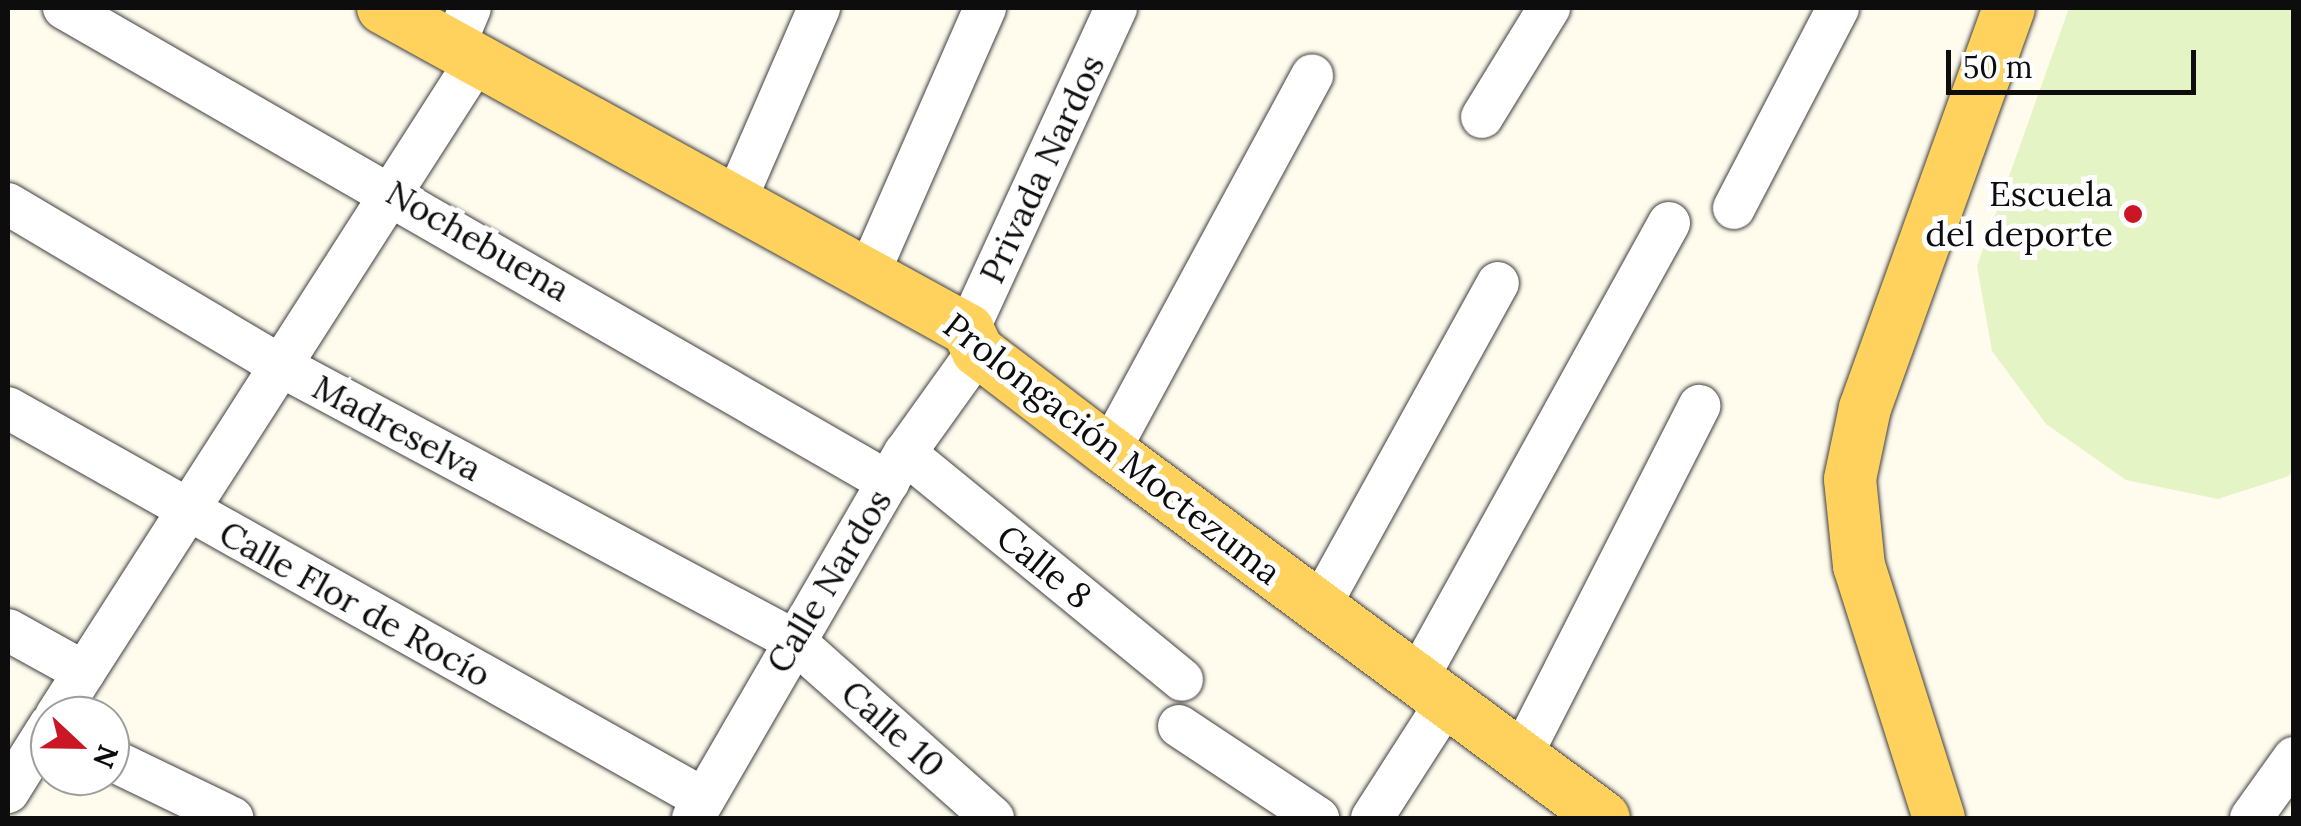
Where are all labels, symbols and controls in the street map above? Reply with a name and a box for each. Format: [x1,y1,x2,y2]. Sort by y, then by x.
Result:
scale bar [1951,30,2201,92]
street label: Privada Nardos [971,48,1113,290]
text: 50 m [1963,48,2033,86]
street label: Nochebuena [379,172,577,310]
place label: Escuela del deporte [1925,173,2113,255]
marker: Escuela del deporte [2122,203,2144,225]
street label: Prolongación Moctezuma [935,304,1289,594]
street label: Madreselva [305,366,489,490]
street label: Calle Nardos [758,482,900,680]
street label: Calle Flor de Rocío [212,512,498,696]
street label: Calle 8 [988,516,1100,618]
street label: Calle 10 [833,672,953,786]
north arrow [30,696,130,796]
text: N [85,740,127,773]

